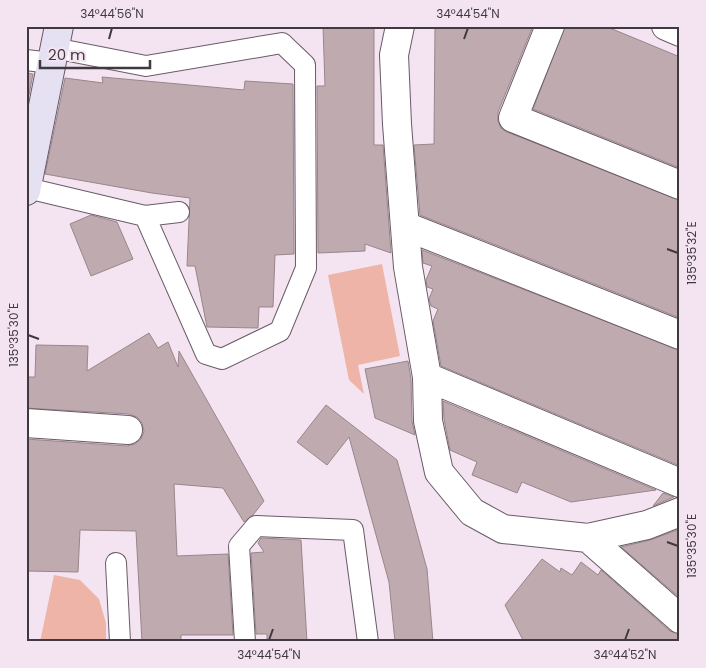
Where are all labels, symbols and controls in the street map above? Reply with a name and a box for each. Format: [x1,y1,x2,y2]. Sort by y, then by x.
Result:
text: 34°44'56"N [80,5,144,22]
text: 34°44'54"N [436,5,500,22]
scale bar [40,38,150,70]
text: 20 m [48,44,86,65]
text: 135°35'32"E [683,221,700,285]
text: 135°35'30"E [5,303,22,367]
text: 135°35'30"E [683,514,700,578]
text: 34°44'54"N [237,646,301,663]
text: 34°44'52"N [594,646,656,663]

